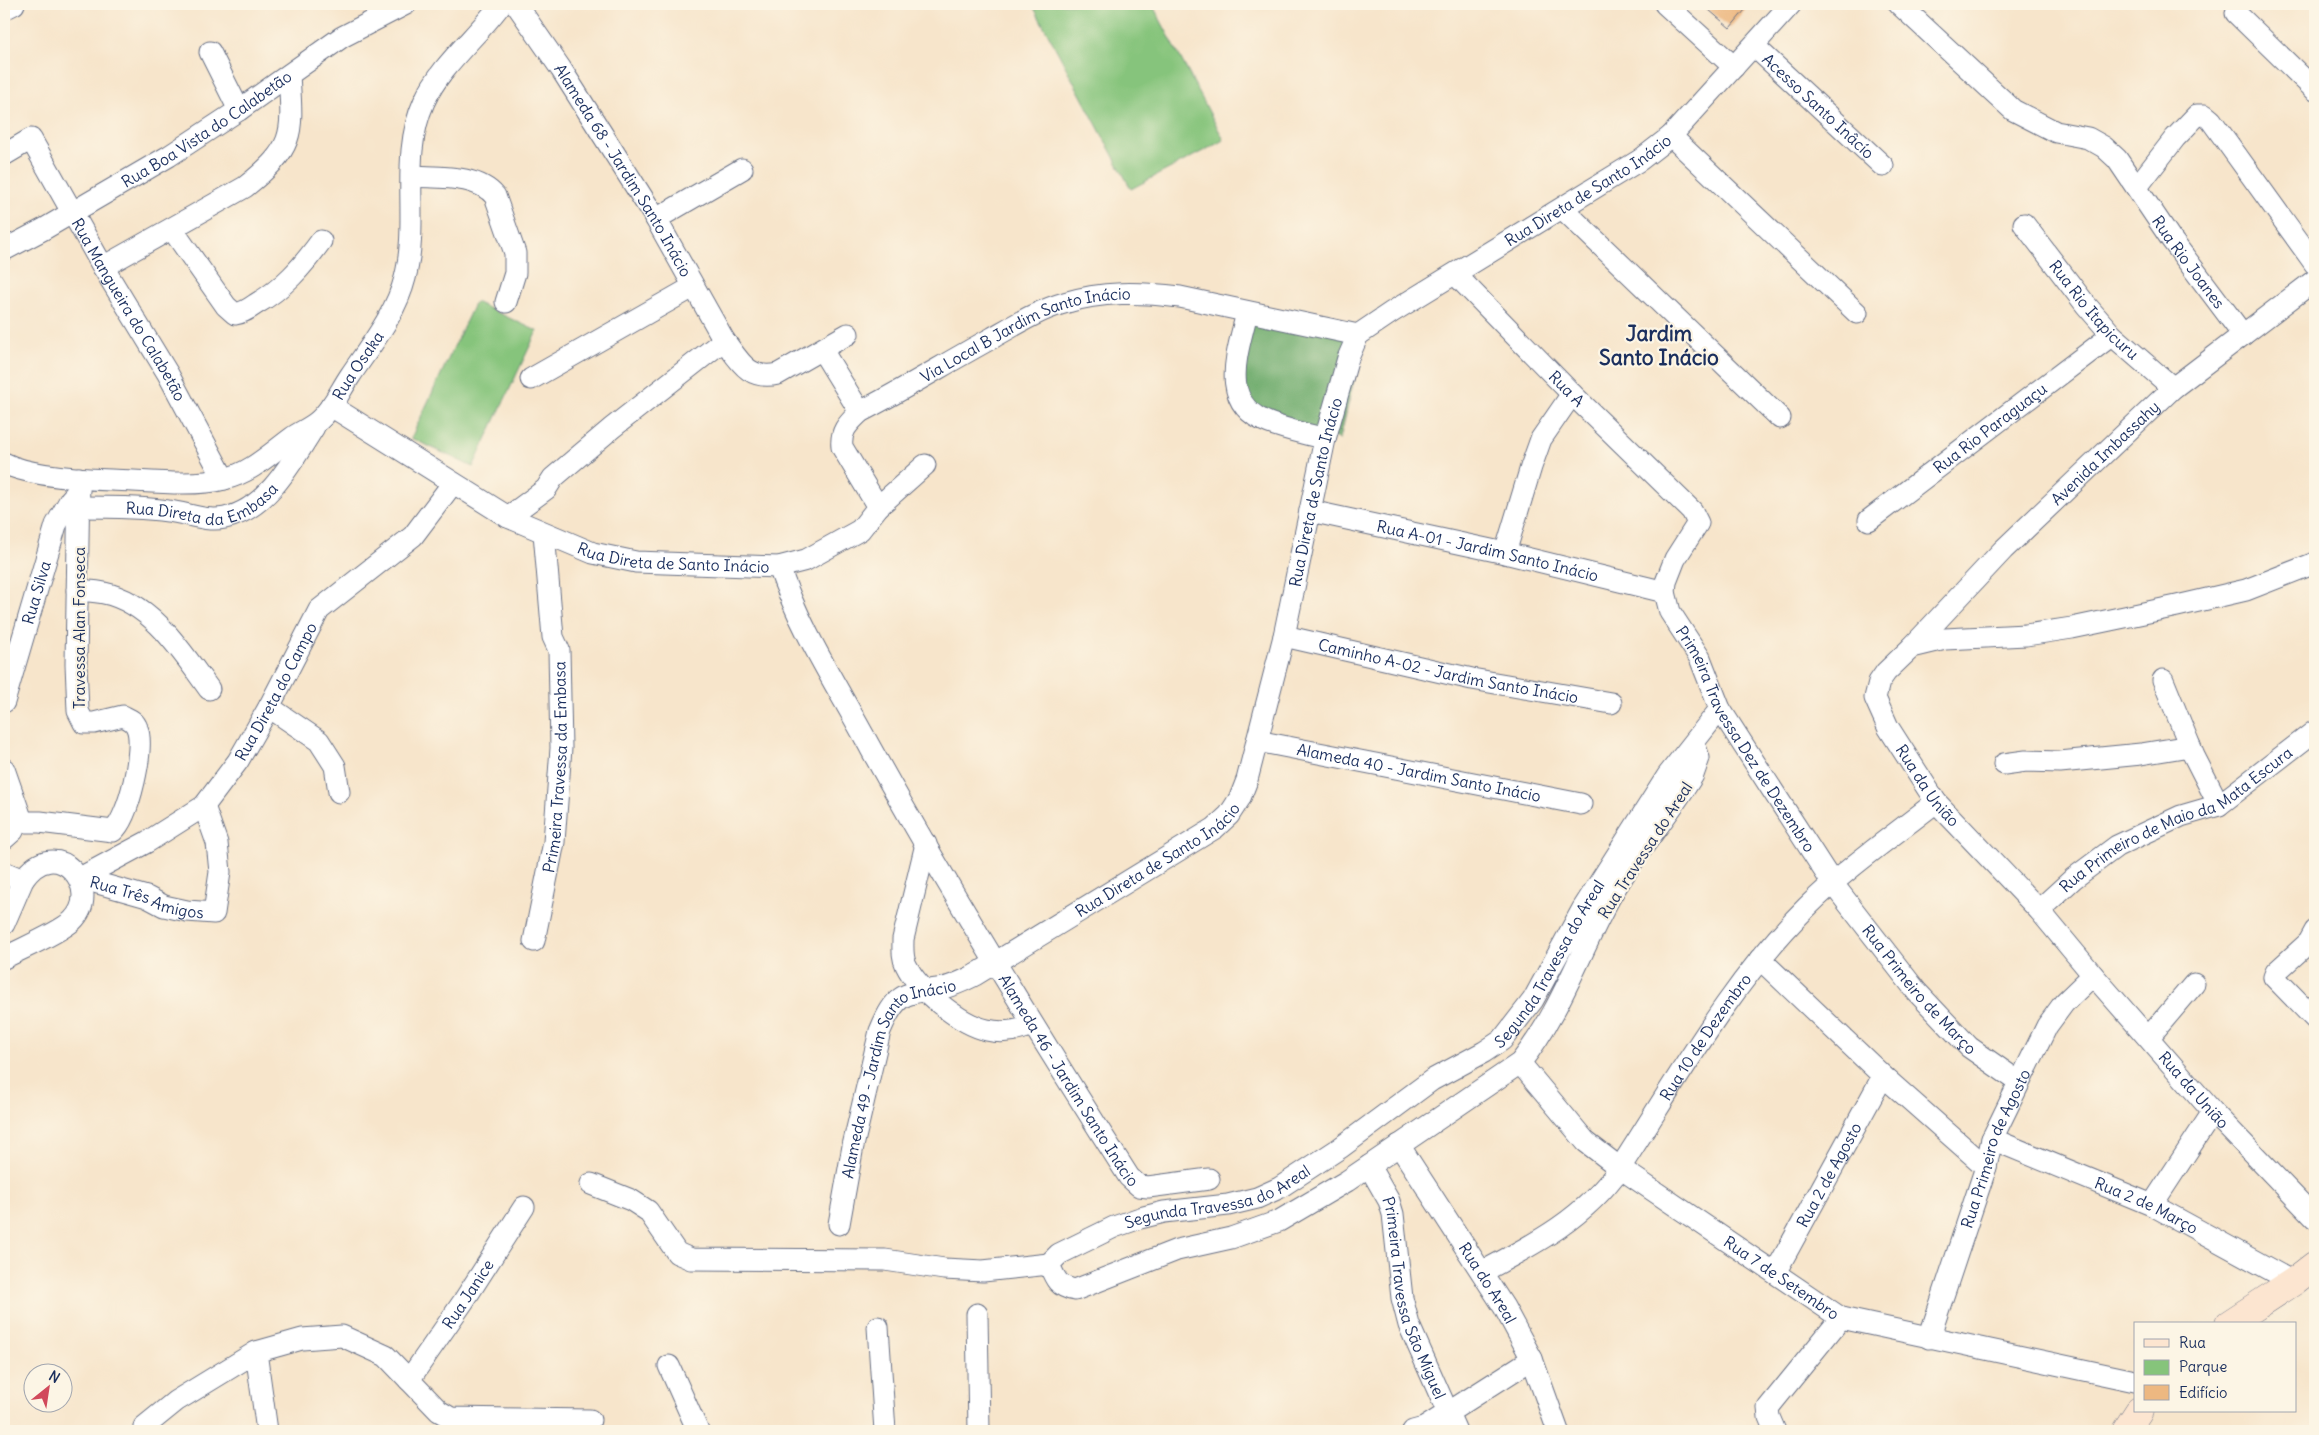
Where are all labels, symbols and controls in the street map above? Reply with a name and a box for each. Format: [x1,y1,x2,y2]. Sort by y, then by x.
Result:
street label: Acesso Santo Inâcío [1758,49,1879,163]
street label: Alameda 68 - Jardim Santo Inácio [550,60,696,280]
street label: Rua Boa Vista do Calabetão [118,66,295,192]
street label: Rua Direta de Santo Inácio [1501,130,1675,251]
street label: Rua Rio Joanes [2148,212,2229,312]
street label: Rua Mangueira do Calabetão [67,214,190,404]
street label: Rua Rio Itapicuru [2045,256,2143,364]
street label: Via Local B Jardim Santo Inácio [917,283,1131,387]
district label: Jardim Santo Inácio [1599,320,1719,371]
street label: Rua Osaka [328,327,388,403]
street label: Rua A [1545,366,1589,411]
street label: Rua Rio Paraguaçu [1929,378,2051,478]
street label: Rua Direta de Santo Inácio [1284,395,1346,589]
street label: Avenida Imbassahy [2047,396,2164,509]
street label: Rua Direta da Embasa [125,479,282,529]
street label: Rua A-01 - Jardim Santo Inácio [1375,516,1601,585]
street label: Rua Direta de Santo Inácio [574,538,770,577]
street label: Travessa Alan Fonseca [69,547,89,709]
street label: Rua Silva [17,559,55,627]
street label: Rua Direta do Campo [230,619,321,764]
street label: Primeira Travessa Dez de Dezembro [1672,622,1820,856]
street label: Caminho A-02 - Jardim Santo Inácio [1316,634,1580,707]
street label: Primeira Travessa da Embasa [538,661,571,874]
street label: Alameda 40 - Jardim Santo Inácio [1295,739,1543,806]
street label: Rua da União [1892,741,1964,830]
street label: Rua Primeiro de Maio da Mata Escura [2055,742,2296,897]
street label: Rua Travessa do Areal [1593,778,1697,922]
street label: Rua Direta de Santo Inácio [1071,799,1244,921]
street label: Rua Três Amigos [88,871,205,922]
street label: Segunda Travessa do Areal [1491,876,1609,1052]
street label: Rua Primeiro de Março [1858,920,1980,1059]
street label: Rua 10 de Dezembro [1655,969,1755,1104]
street label: Alameda 46 - Jardim Santo Inácio [995,970,1143,1191]
street label: Alameda 49 - Jardim Santo Inácio [837,975,959,1180]
street label: Rua da União [2154,1047,2233,1133]
street label: Rua Primeiro de Agosto [1956,1066,2035,1231]
street label: Rua 2 de Agosto [1792,1119,1866,1231]
street label: Segunda Travessa do Areal [1122,1160,1314,1233]
street label: Rua 2 de Março [2092,1172,2202,1238]
street label: Primeira Travessa São Miguel [1378,1194,1450,1402]
street label: Rua 7 de Setembro [1720,1231,1843,1324]
street label: Rua do Areal [1455,1238,1521,1327]
street label: Rua Janice [438,1256,498,1333]
legend [2134,1322,2296,1412]
text: Rua [2179,1333,2206,1352]
text: Parque [2179,1357,2227,1376]
north arrow [22,1362,72,1412]
text: N [46,1367,63,1387]
text: Edifício [2179,1383,2227,1402]

